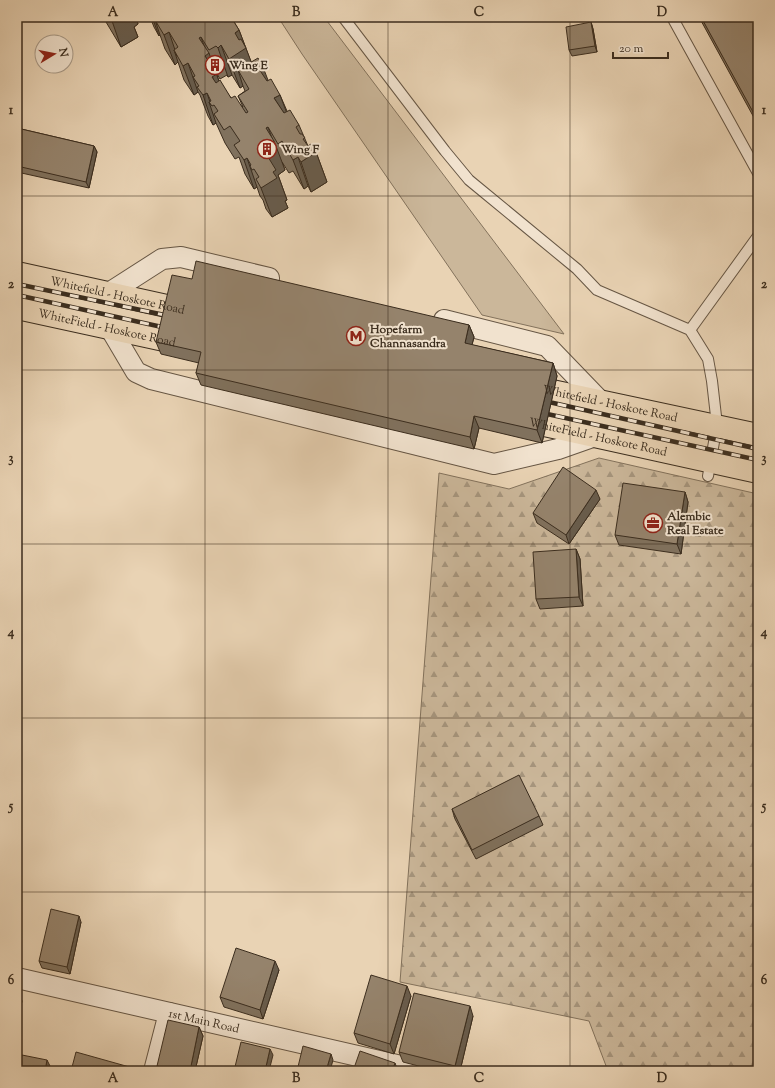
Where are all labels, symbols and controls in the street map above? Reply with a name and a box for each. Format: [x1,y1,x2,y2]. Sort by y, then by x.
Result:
text: A [108,4,119,22]
text: B [292,4,301,22]
text: C [474,4,484,22]
text: D [657,4,667,22]
north arrow [34,34,74,74]
scale bar [613,34,668,60]
text: 20 m [619,40,644,58]
text: N [54,46,72,58]
building icon: Wing E [204,54,226,76]
place label: Wing E [228,57,268,75]
text: 1 [9,102,14,120]
text: 1 [762,102,767,120]
building icon: Wing F [256,138,278,160]
place label: Wing F [280,141,319,159]
street label: Whitefield - Hoskote Road [48,273,187,320]
text: 2 [8,276,15,294]
text: 2 [761,276,768,294]
street label: WhiteField - Hoskote Road [36,305,178,352]
place label: Hopefarm Channasandra [369,321,446,353]
metro station icon: Hopefarm Channasandra [345,325,367,347]
street label: Whitefield - Hoskote Road [541,381,679,428]
street label: WhiteField - Hoskote Road [527,414,669,462]
text: 3 [8,450,14,468]
text: 3 [761,450,767,468]
place label: Alembic Real Estate [666,508,724,540]
office icon: Alembic Real Estate [642,512,664,534]
text: 4 [7,624,15,642]
text: 4 [760,624,768,642]
text: 5 [8,798,14,816]
text: 5 [761,798,767,816]
text: 6 [8,972,15,990]
text: 6 [761,972,768,990]
street label: 1st Main Road [167,1005,241,1039]
text: A [108,1070,119,1088]
text: B [292,1070,301,1088]
text: C [474,1070,484,1088]
text: D [657,1070,667,1088]

